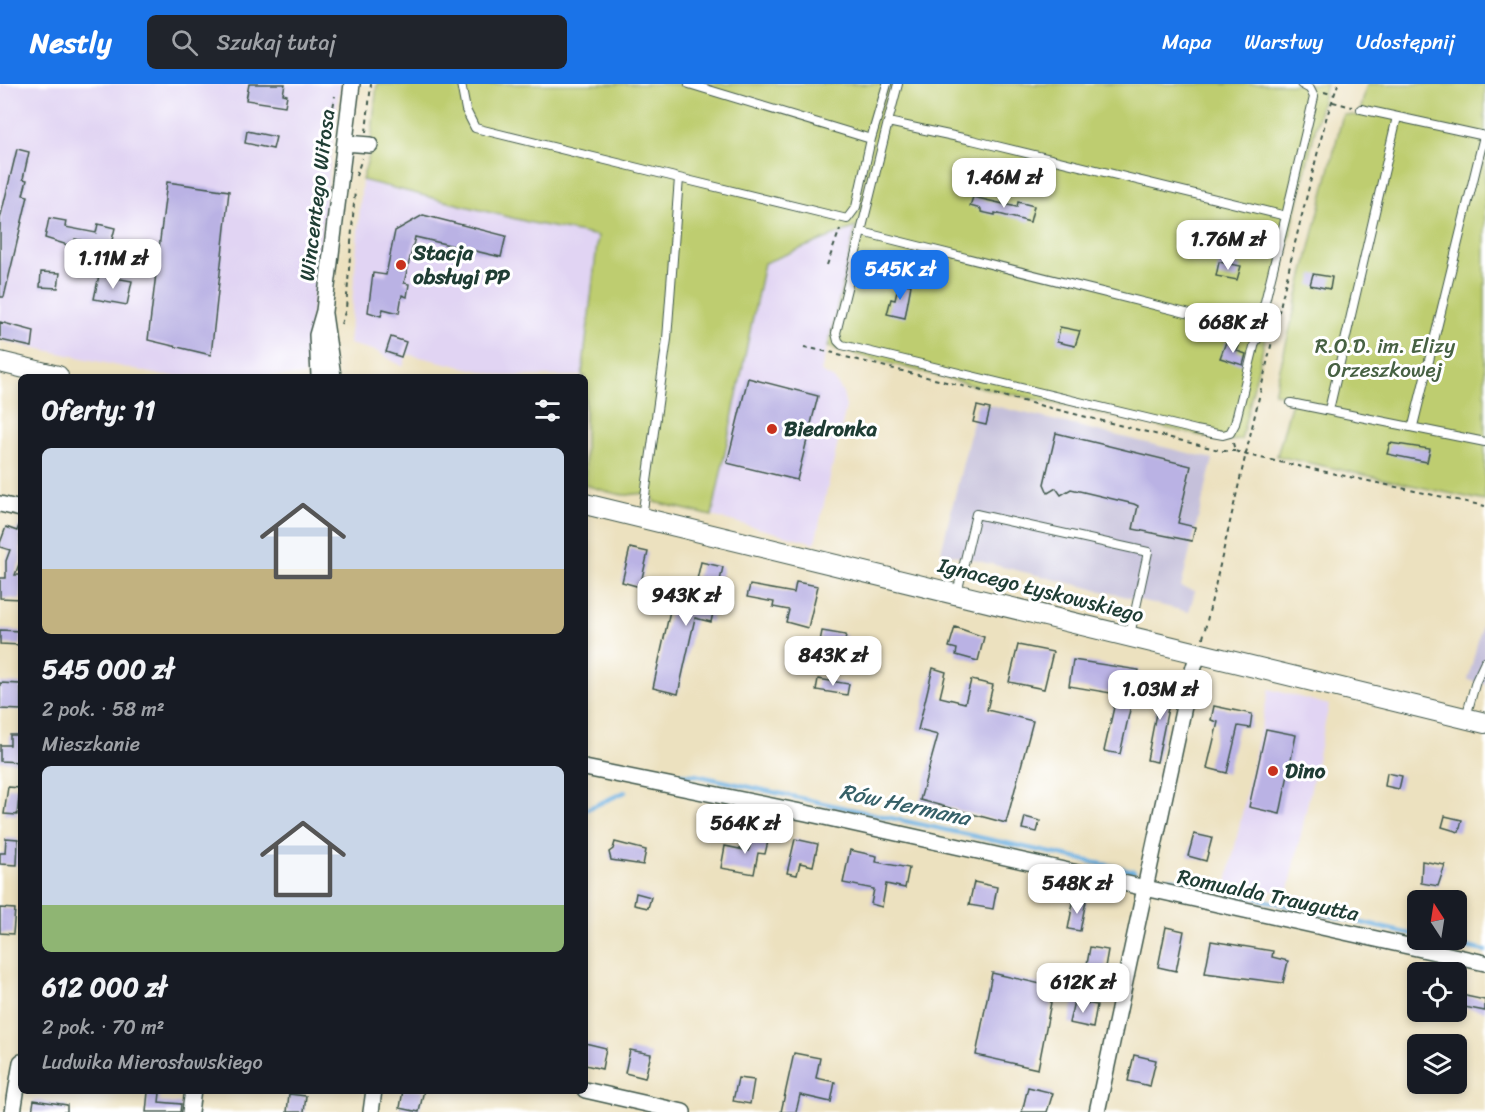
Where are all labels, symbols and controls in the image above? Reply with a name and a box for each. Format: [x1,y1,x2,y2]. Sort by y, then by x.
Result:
search box [147,15,567,69]
text: Nestly [30,18,111,67]
text: Szukaj tutaj [216,23,336,62]
text: Mapa [1162,23,1211,61]
text: Warstwy [1244,23,1323,61]
text: Udostępnij [1356,23,1455,61]
icon: search [168,26,201,59]
street label: Wincentego Witosa [288,106,346,283]
pin: 1.46M zł [942,158,1066,209]
text: 1.46M zł [966,160,1042,195]
pin: 1.76M zł [1166,220,1290,271]
text: 1.76M zł [1191,222,1265,257]
place label: Stacja obsługi PP [412,234,511,296]
pin: 1.11M zł [51,239,175,290]
text: 1.11M zł [78,241,148,276]
pin: 545K zł [845,250,955,301]
text: 545K zł [865,252,935,287]
marker: Stacja obsługi PP [394,258,408,272]
pin: 668K zł [1178,303,1288,354]
text: 668K zł [1199,305,1267,340]
park label: R.O.D. im. Elizy Orzeszkowej [1315,327,1455,389]
text: Oferty: 11 [42,387,155,433]
icon: filters [531,394,564,427]
place label: Biedronka [784,410,877,448]
marker: Biedronka [765,422,779,436]
icon: home [249,487,357,595]
street label: Ignacego Łyskowskiego [933,546,1148,634]
pin: 943K zł [631,576,741,627]
text: 943K zł [651,578,721,613]
pin: 843K zł [778,636,888,687]
text: 843K zł [799,638,867,673]
text: 545 000 zł [42,646,174,692]
pin: 1.03M zł [1098,670,1222,721]
text: 1.03M zł [1122,672,1198,707]
text: 2 pok. · 58 m² [42,692,165,727]
text: Mieszkanie [42,727,140,762]
place label: Dino [1285,752,1326,790]
marker: Dino [1266,764,1280,778]
water label: Rów Hermana [836,772,976,838]
pin: 564K zł [690,804,800,855]
icon: home [249,805,357,913]
text: 564K zł [710,806,780,841]
street label: Romualda Traugutta [1174,857,1363,933]
pin: 548K zł [1022,864,1132,915]
text: 548K zł [1042,866,1112,901]
north arrow [1407,890,1467,950]
map controls [1407,890,1467,1094]
button: locate [1407,962,1467,1022]
pin: 612K zł [1028,963,1138,1014]
text: 612 000 zł [42,964,167,1010]
text: 612K zł [1051,965,1115,1000]
text: 2 pok. · 70 m² [42,1010,164,1045]
button: layers [1407,1034,1467,1094]
text: Ludwika Mierosławskiego [42,1045,263,1080]

